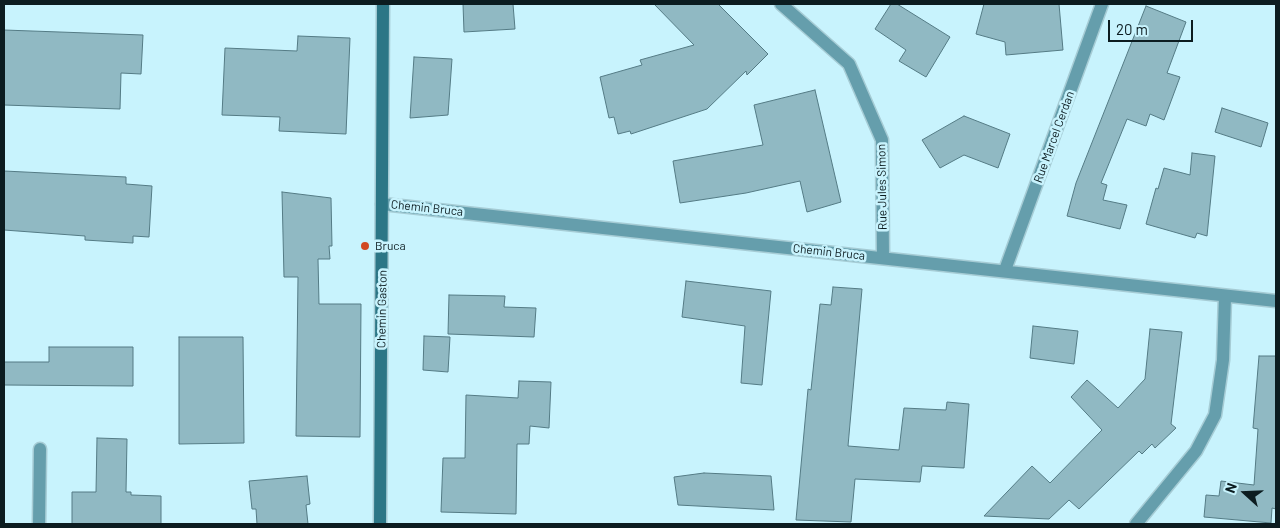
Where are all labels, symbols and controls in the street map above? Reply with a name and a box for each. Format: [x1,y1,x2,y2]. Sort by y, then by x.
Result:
scale bar [1110,10,1195,42]
text: 20 m [1116,20,1148,38]
street label: Rue Marcel Cerdan [1031,89,1077,185]
street label: Rue Jules Simon [874,144,890,230]
street label: Chemin Bruca [390,197,464,219]
place label: Bruca [375,239,406,253]
marker: Bruca [359,240,371,252]
street label: Chemin Bruca [792,241,866,263]
street label: Chemin Gaston [374,270,390,348]
north arrow [1220,468,1270,518]
text: N [1221,480,1240,495]

